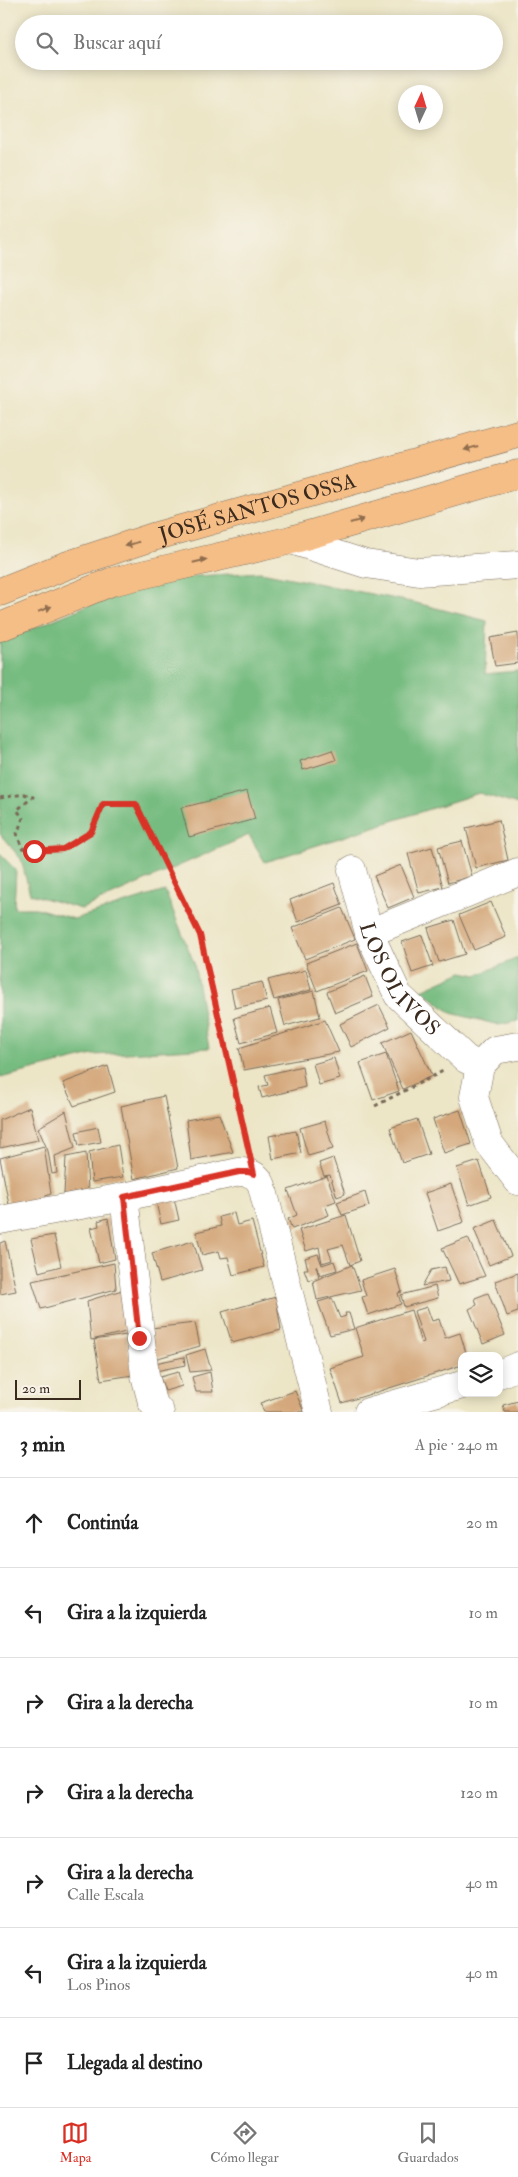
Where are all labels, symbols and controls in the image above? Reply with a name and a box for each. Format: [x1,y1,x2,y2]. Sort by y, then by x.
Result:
search box [15,15,503,70]
icon: search [33,29,61,57]
text: Buscar aquí [73,31,161,55]
north arrow [398,85,443,130]
one-way arrow [464,444,479,452]
street label: JOSÉ SANTOS OSSA [155,467,359,549]
one-way arrow [350,516,365,524]
one-way arrow [124,541,139,549]
one-way arrow [192,557,207,565]
one-way arrow [38,604,52,612]
route start [23,840,46,863]
street label: LOS OLIVOS [353,920,446,1042]
route end [128,1327,151,1350]
map controls [458,1352,503,1397]
button: layers [458,1352,503,1397]
scale bar [15,1377,81,1400]
text: 20 m [22,1380,50,1397]
text: 3 min [20,1431,65,1458]
text: A pie · 240 m [415,1435,498,1455]
icon: ahead [20,1509,48,1537]
text: Continúa [67,1511,138,1535]
text: 20 m [466,1513,498,1533]
icon: left [20,1599,48,1627]
text: Gira a la izquierda [67,1601,206,1625]
text: 10 m [468,1603,498,1623]
icon: right [20,1689,48,1717]
text: Gira a la derecha [67,1691,193,1715]
text: 10 m [468,1693,498,1713]
icon: right [20,1779,48,1807]
text: Gira a la derecha [67,1781,193,1805]
text: 120 m [460,1783,498,1803]
text: Gira a la derecha [67,1861,193,1885]
icon: right [20,1869,48,1897]
text: 40 m [465,1873,498,1893]
text: Calle Escala [67,1885,144,1905]
text: Gira a la izquierda [67,1951,206,1975]
icon: left [20,1959,48,1987]
text: 40 m [465,1963,498,1983]
text: Los Pinos [67,1975,130,1995]
icon: arrive [20,2049,48,2077]
text: Llegada al destino [67,2051,202,2075]
tab: Mapa [59,2119,91,2166]
tab: Cómo llegar [210,2119,279,2166]
tab: Guardados [398,2119,459,2166]

